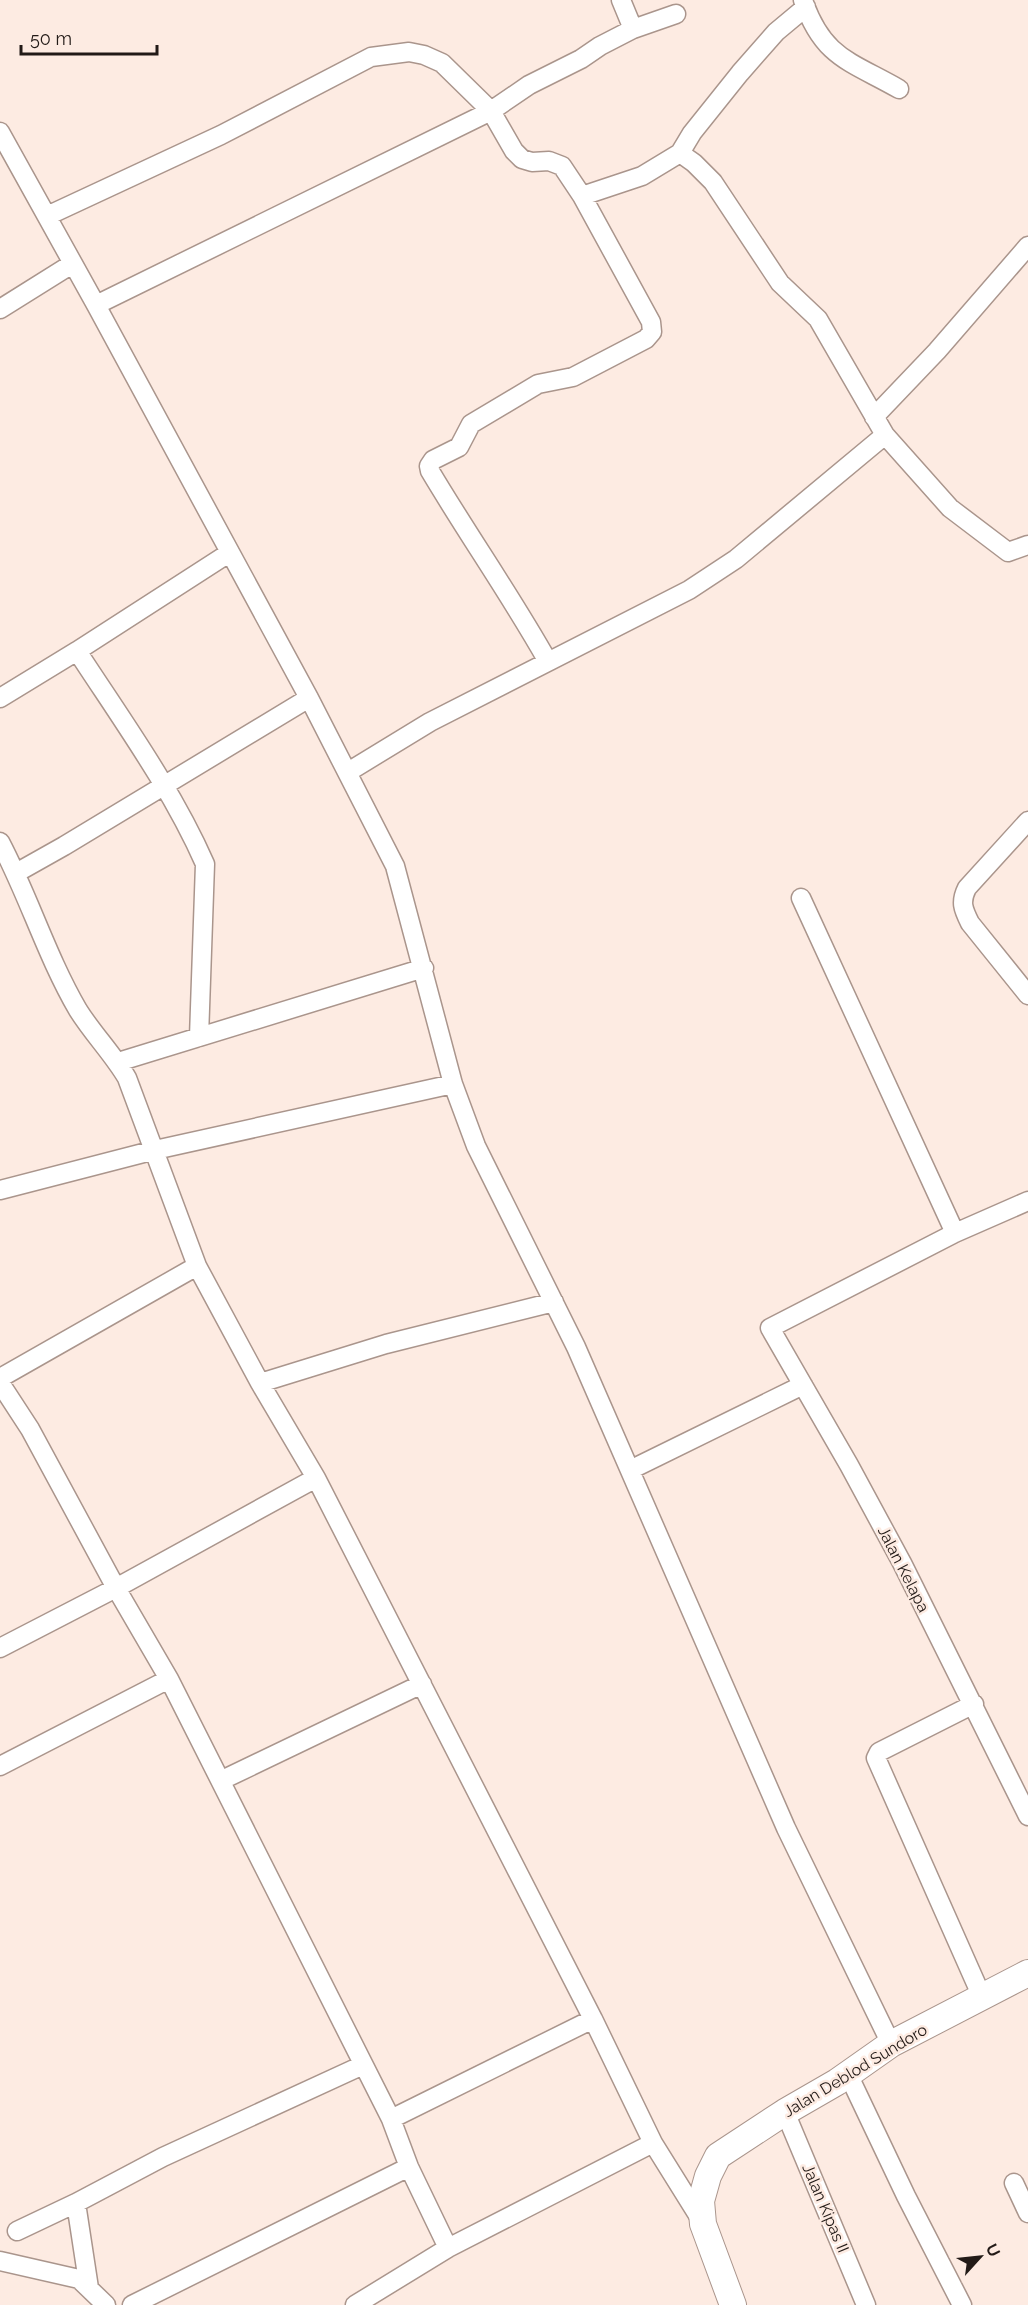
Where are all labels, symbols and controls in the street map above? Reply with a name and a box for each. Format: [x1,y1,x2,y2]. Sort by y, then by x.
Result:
scale bar [21,18,158,56]
text: 50 m [30,28,72,49]
street label: Jalan Kelapa [874,1523,933,1615]
street label: Jalan Deblod Sundoro [780,2020,931,2121]
street label: Jalan Kipas II [798,2161,853,2256]
north arrow [950,2227,1010,2287]
text: U [982,2241,1004,2260]

